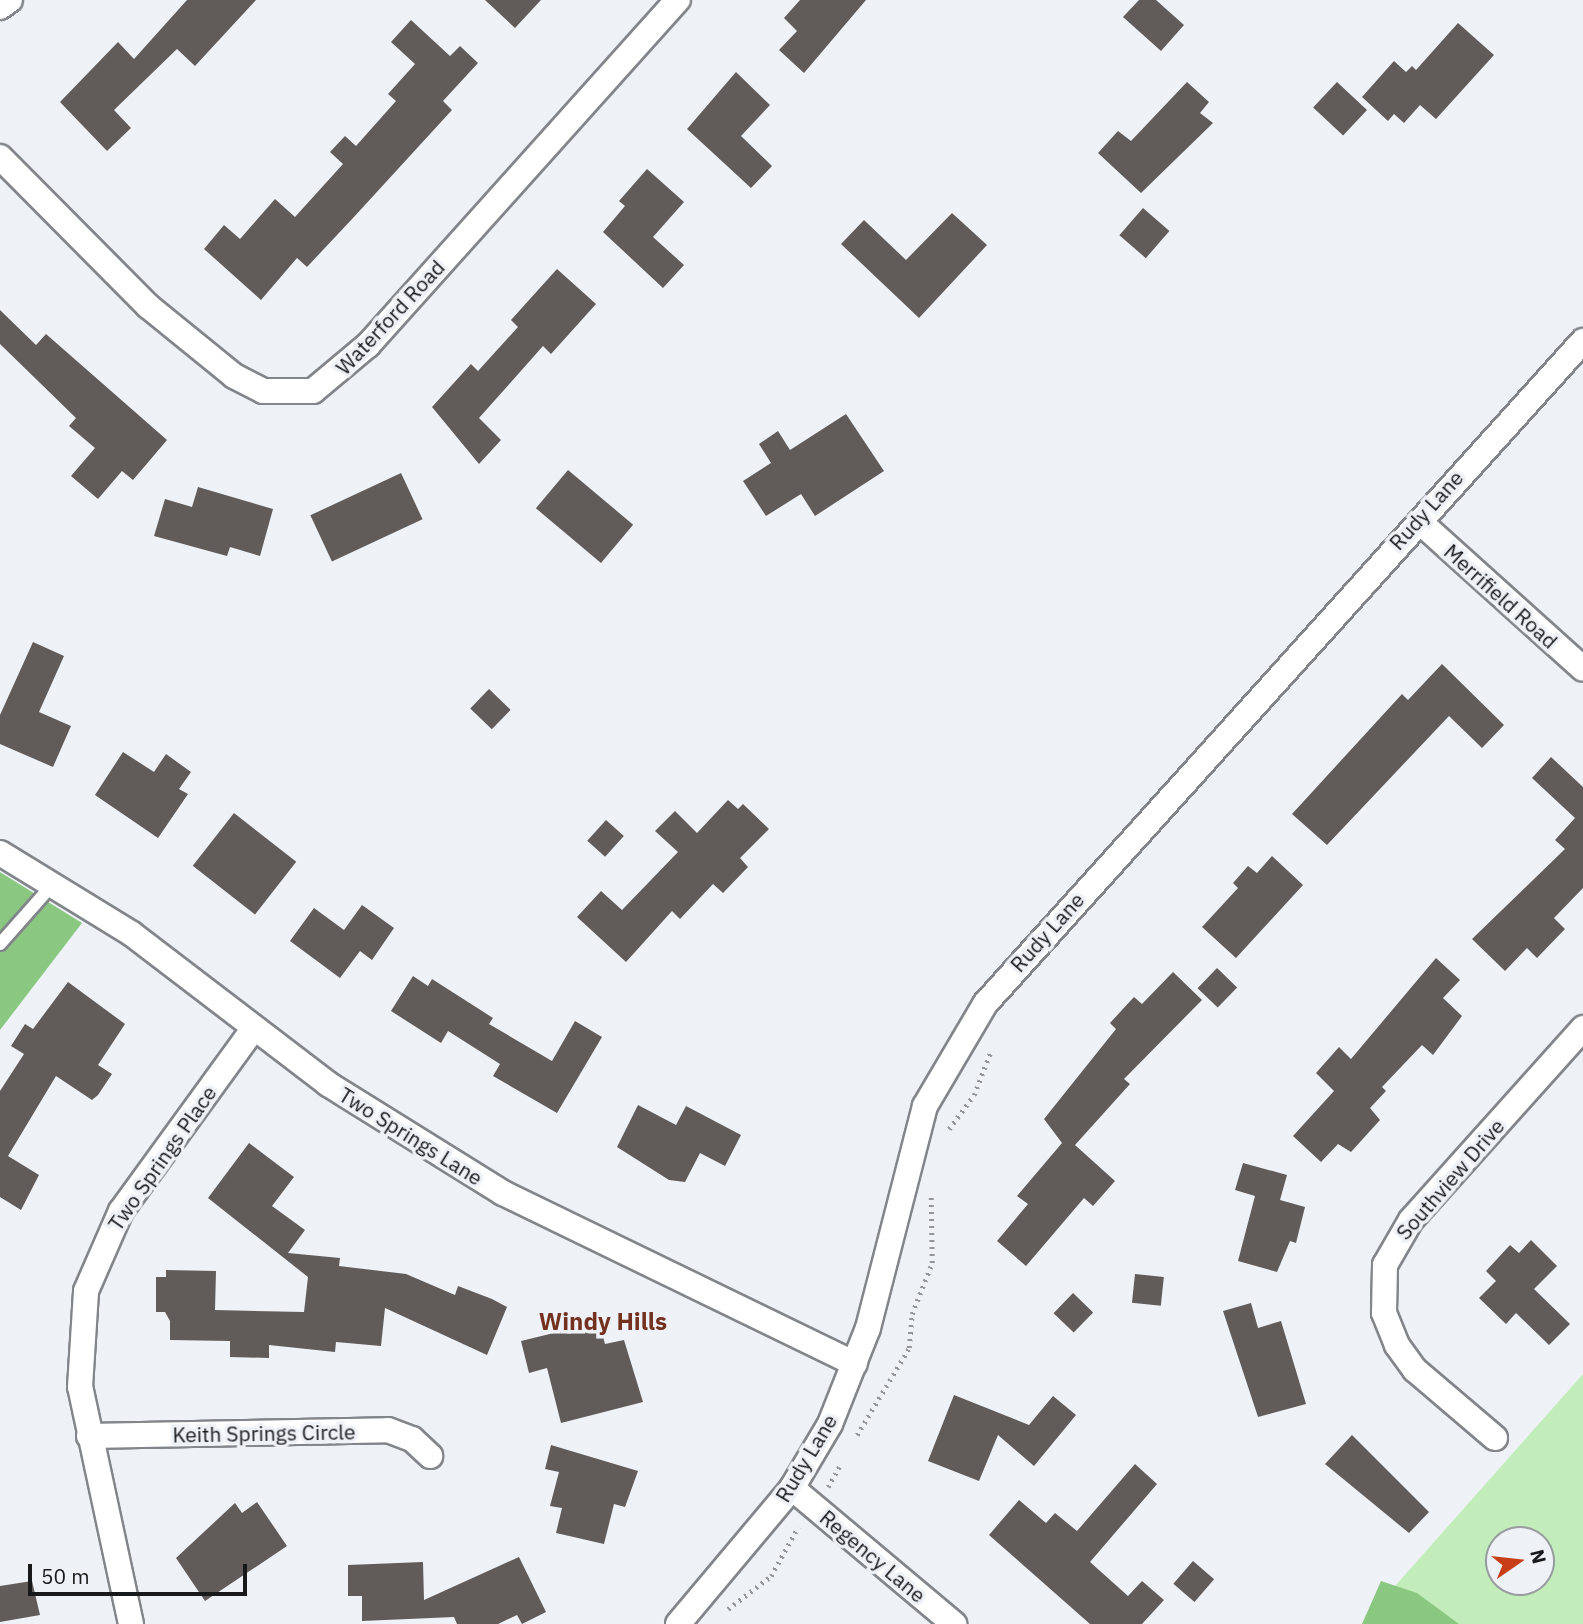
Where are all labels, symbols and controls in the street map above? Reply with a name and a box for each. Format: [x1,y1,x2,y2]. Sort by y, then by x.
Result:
street label: Waterford Road [330,254,450,380]
street label: Rudy Lane [1384,465,1468,555]
street label: Merrifield Road [1439,539,1563,653]
street label: Rudy Lane [1005,887,1089,977]
street label: Two Springs Place [103,1081,221,1235]
street label: Two Springs Lane [335,1082,487,1190]
street label: Southview Drive [1391,1113,1509,1245]
district label: Windy Hills [539,1308,667,1336]
street label: Rudy Lane [770,1409,842,1507]
street label: Keith Springs Circle [172,1419,356,1447]
street label: Regency Lane [815,1504,931,1608]
north arrow [1485,1526,1555,1596]
text: N [1525,1547,1552,1566]
scale bar [32,1550,250,1594]
text: 50 m [41,1562,90,1590]

